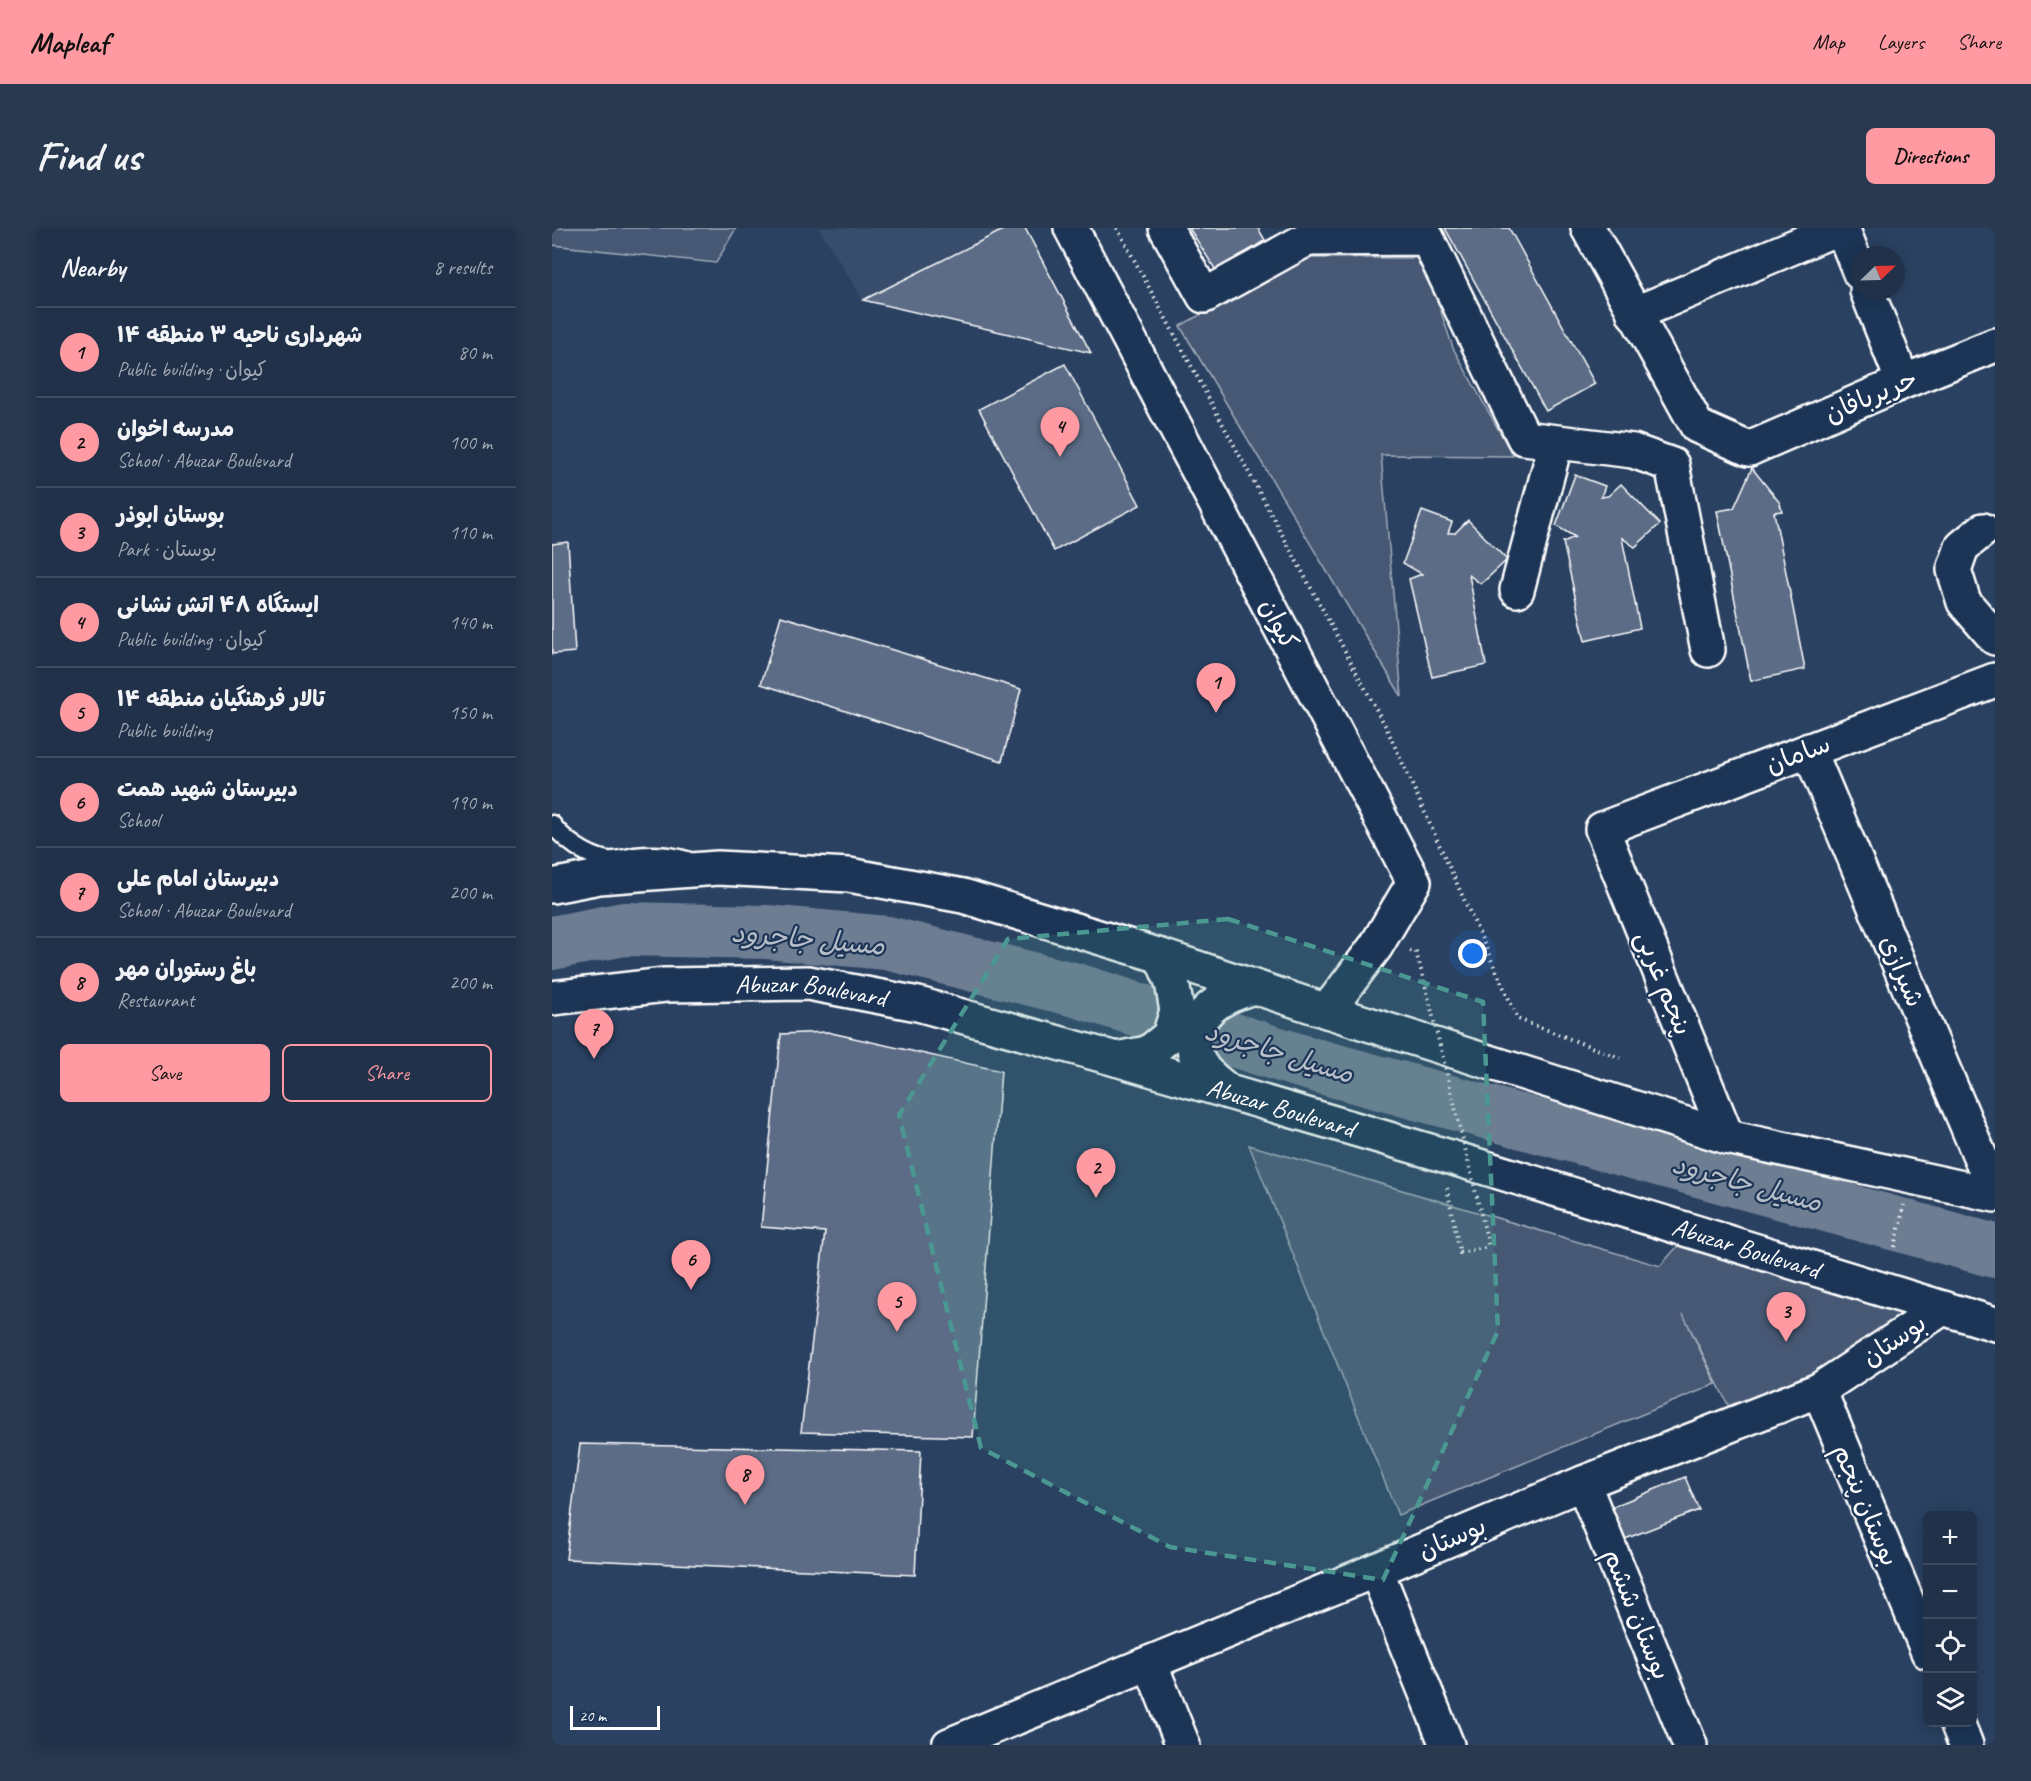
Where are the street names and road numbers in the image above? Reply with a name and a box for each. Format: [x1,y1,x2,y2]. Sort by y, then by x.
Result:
street label: حریربافان [1820,362,1922,430]
street label: کیوان [1252,593,1306,655]
street label: سامان [1761,727,1835,781]
street label: پنجم غربی [1625,926,1700,1041]
street label: شیرازی [1872,930,1932,1012]
street label: Abuzar Boulevard [735,966,893,1015]
street label: Abuzar Boulevard [1203,1070,1362,1146]
street label: Abuzar Boulevard [1668,1210,1827,1287]
street label: بوستان [1855,1306,1933,1374]
street label: بوستان پنجم [1823,1439,1907,1572]
street label: بوستان [1413,1509,1491,1567]
street label: بوستان ششم [1593,1544,1678,1686]

